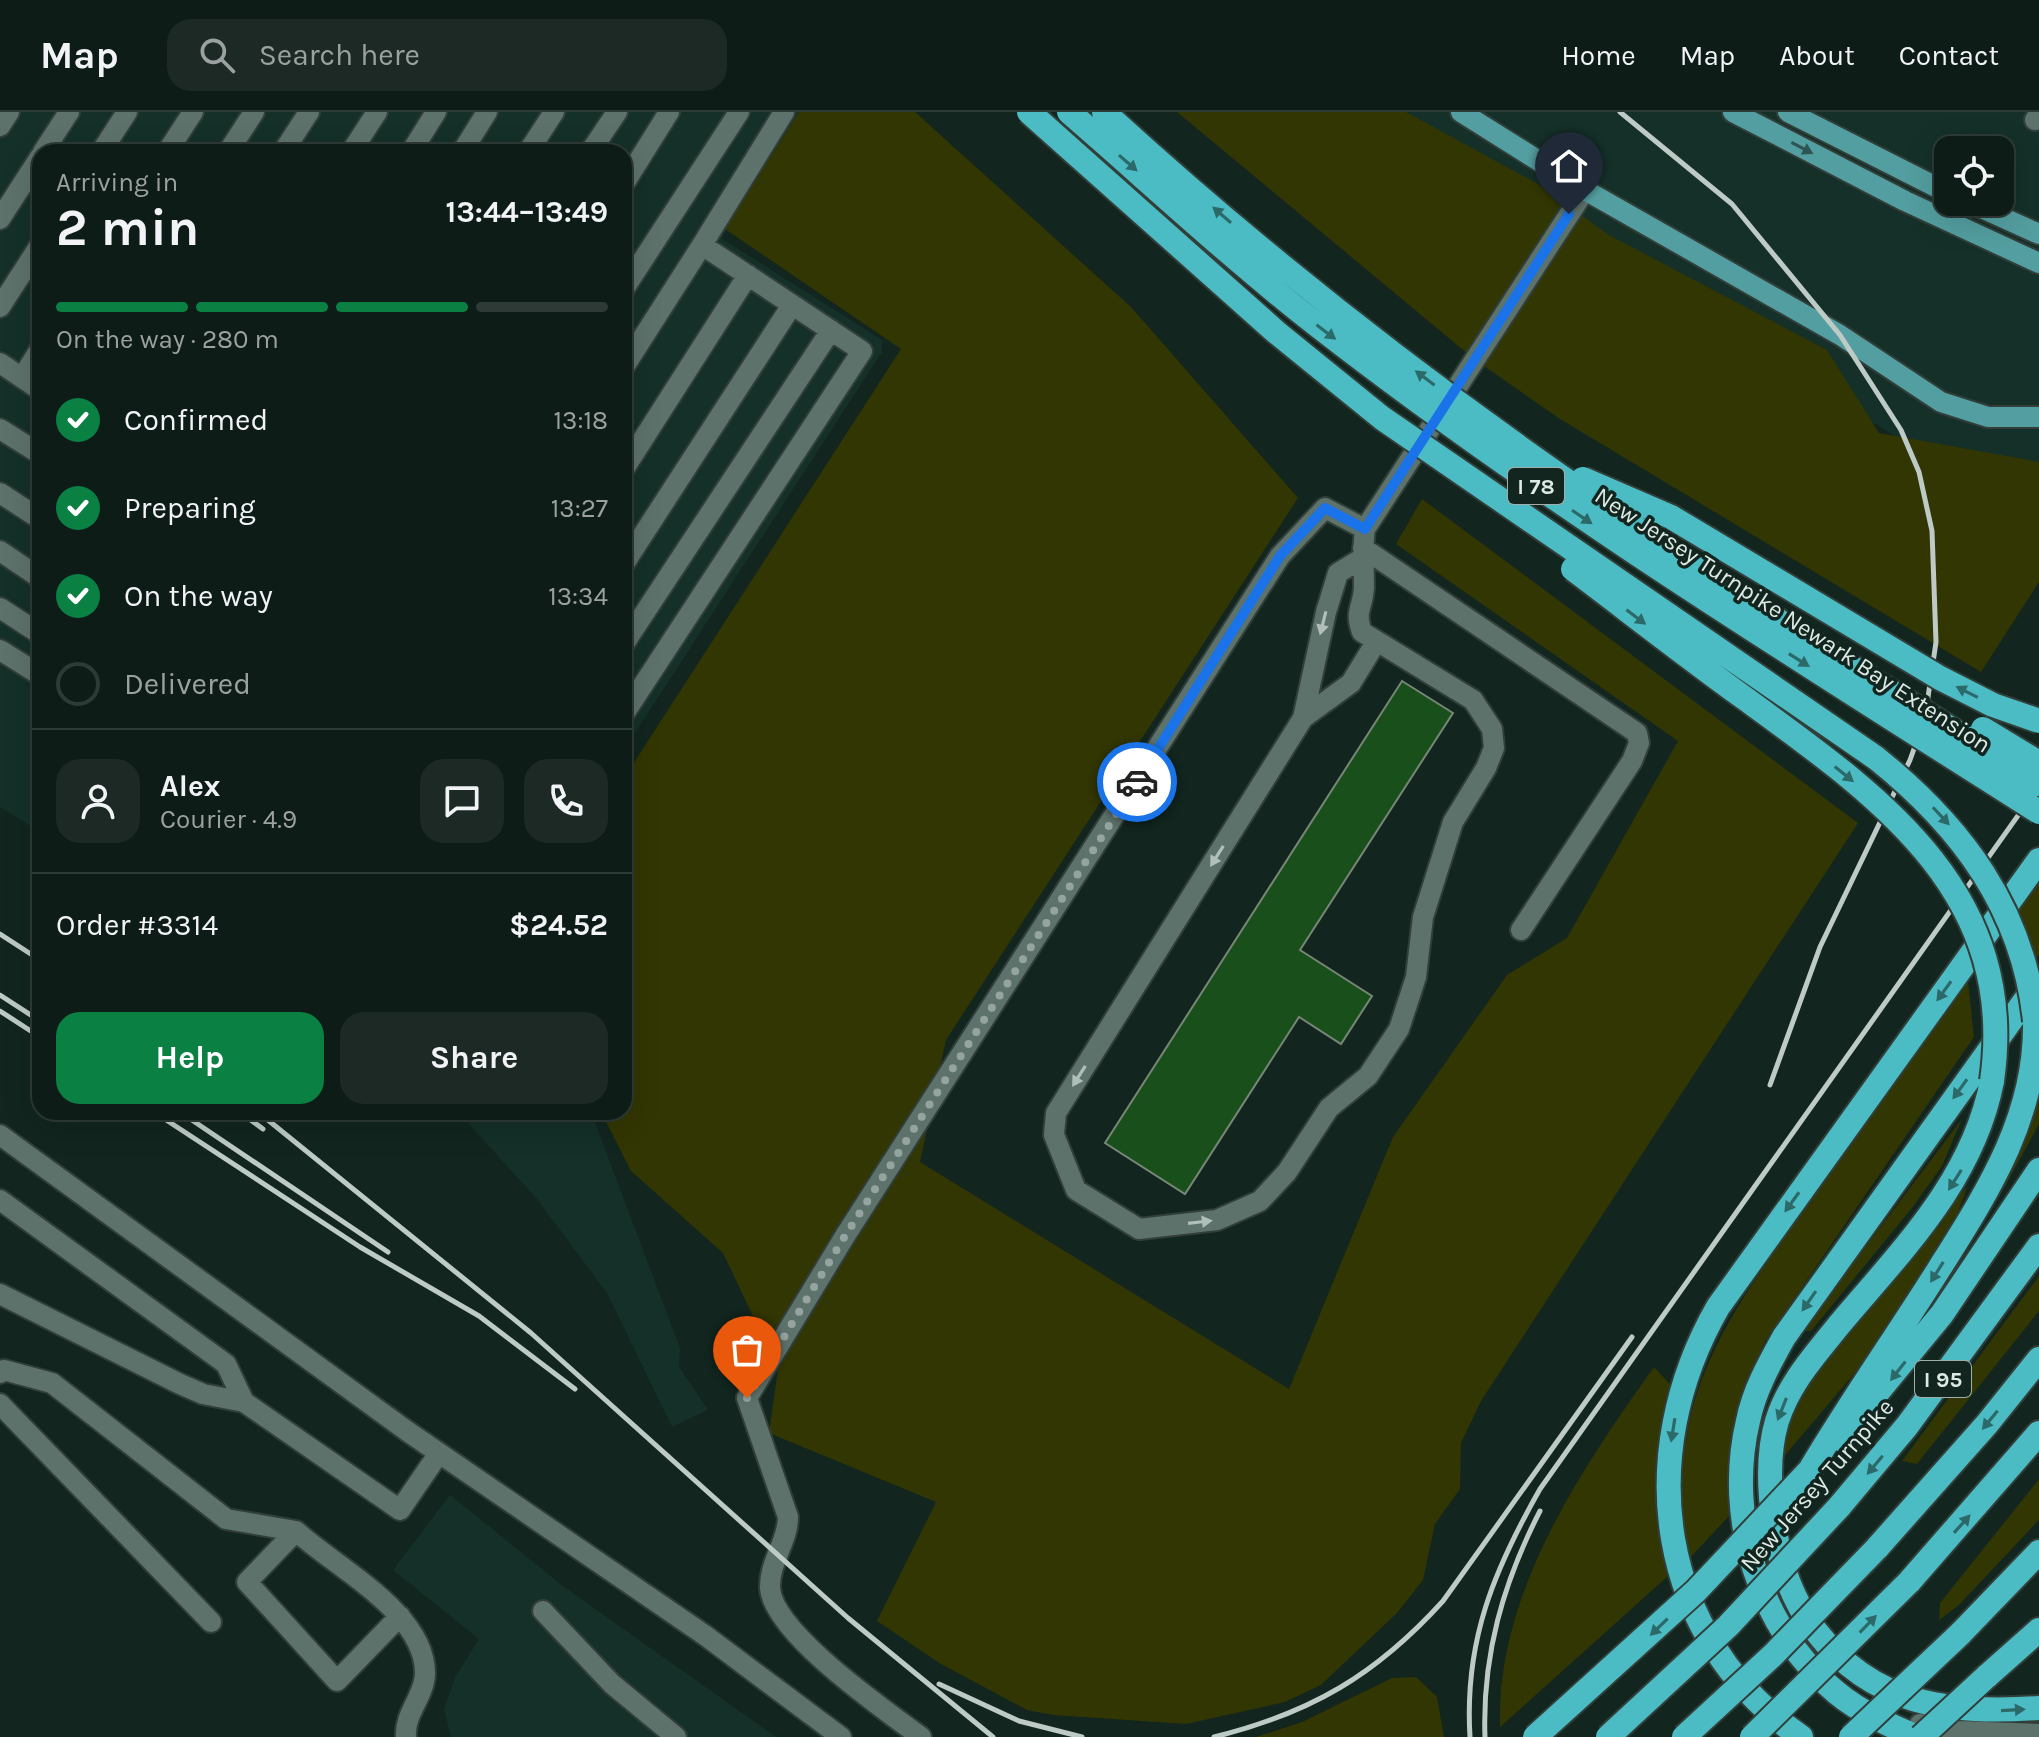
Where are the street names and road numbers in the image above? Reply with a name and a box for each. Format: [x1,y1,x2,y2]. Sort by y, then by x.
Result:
road number: I 78 [1508,468,1564,504]
street label: New Jersey Turnpike Newark Bay Extension [1590,481,1996,759]
road number: I 95 [1915,1361,1971,1397]
street label: New Jersey Turnpike [1734,1393,1900,1577]

